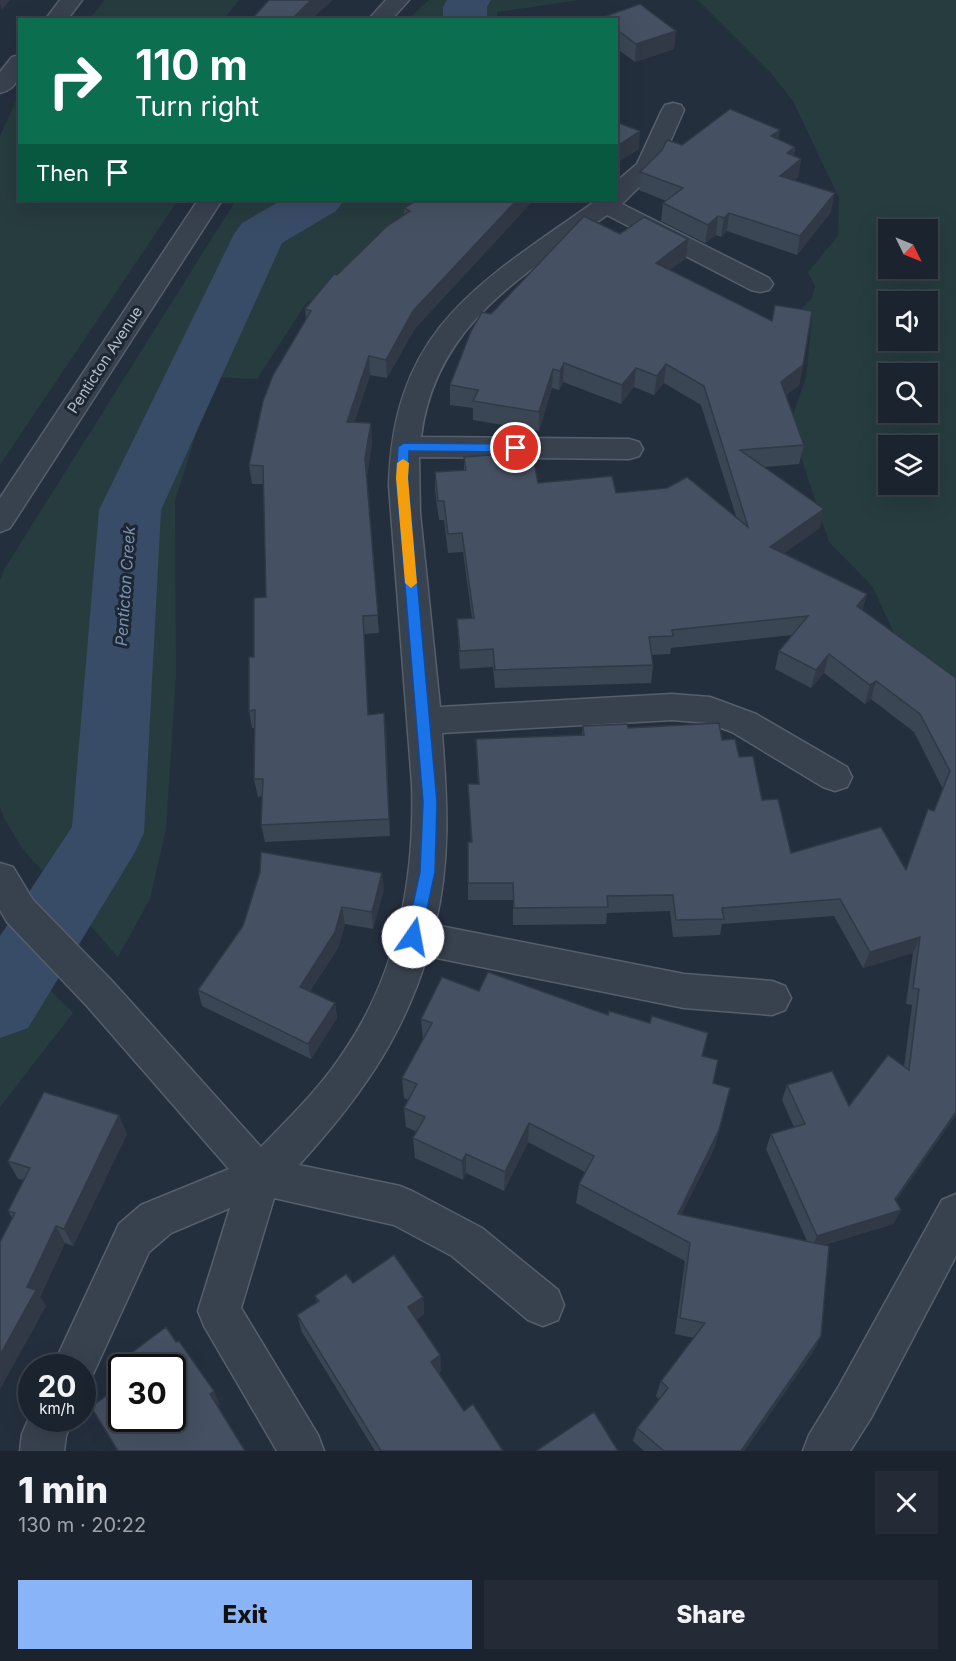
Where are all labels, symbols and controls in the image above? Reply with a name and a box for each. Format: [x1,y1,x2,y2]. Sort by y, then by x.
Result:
text: 110 m [135,39,248,90]
icon: right [36,42,114,120]
text: Turn right [135,90,259,123]
icon: arrive [101,156,134,189]
text: Then [36,160,89,186]
north arrow [878,219,938,279]
map controls [878,219,938,495]
button: sound [878,291,938,351]
street label: Penticton Avenue [63,303,146,417]
button: search [878,363,938,423]
pin [490,422,541,473]
icon: arrive [499,431,532,464]
button: layers [878,435,938,495]
water label: Penticton Creek [111,525,139,647]
position arrow [381,905,445,969]
speed limit sign: 30 [108,1354,186,1432]
text: 20 [37,1368,77,1404]
text: km/h [39,1399,75,1418]
text: 1 min [18,1468,108,1512]
button: close [875,1471,938,1534]
text: 130 m · 20:22 [18,1513,146,1537]
button: Exit [18,1580,472,1649]
button: Share [484,1580,938,1649]

